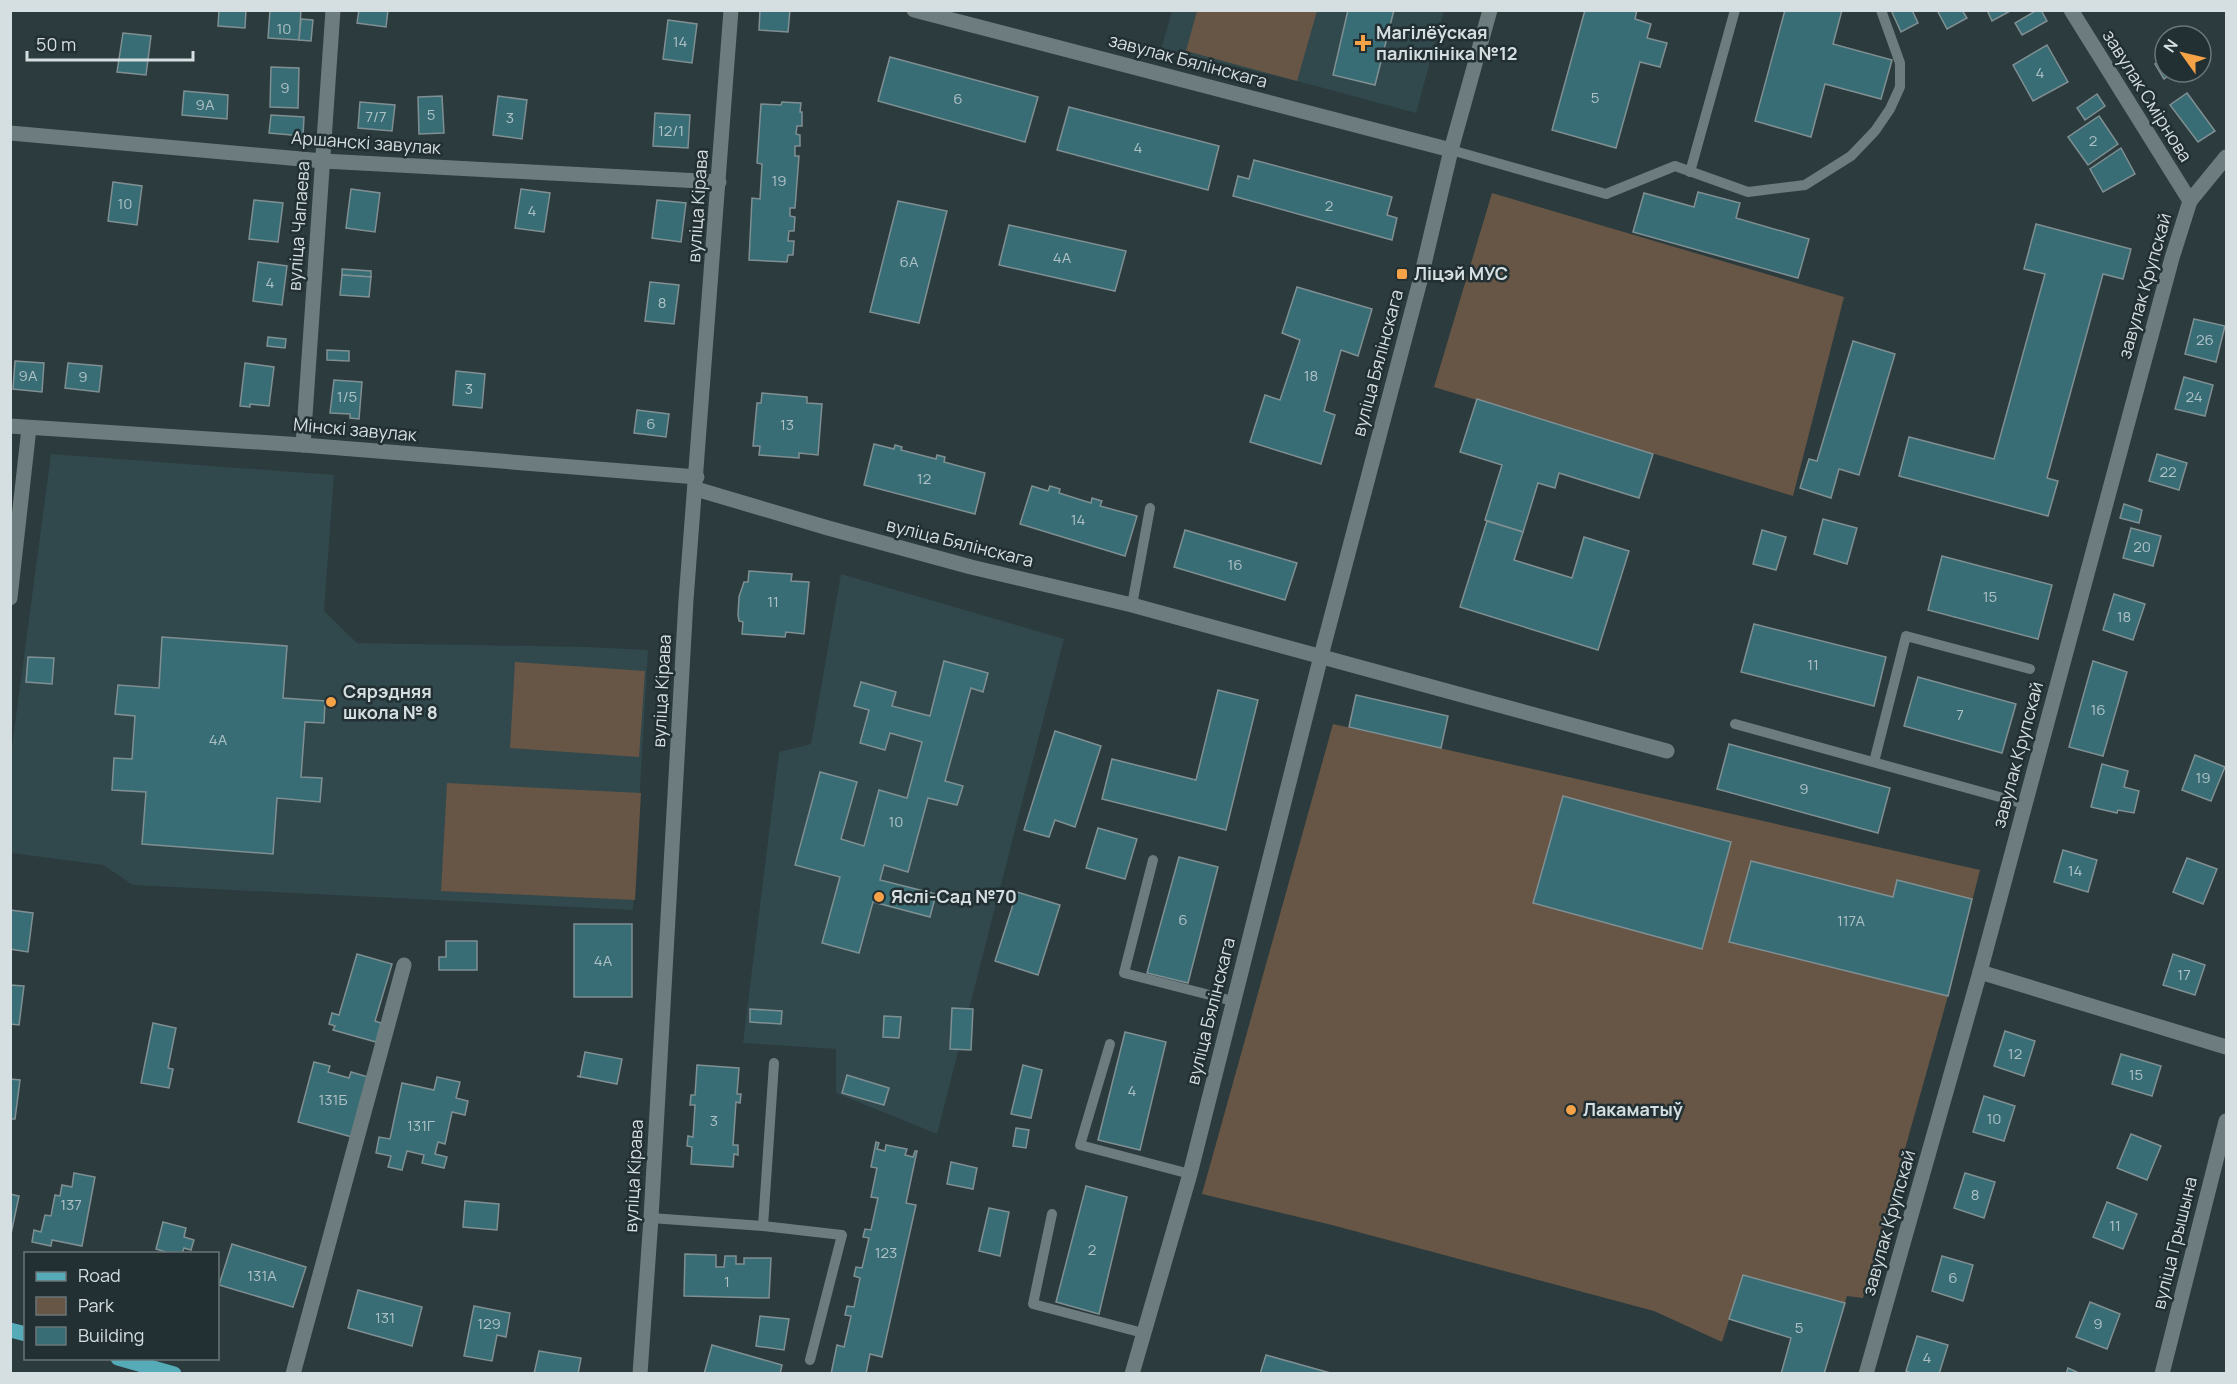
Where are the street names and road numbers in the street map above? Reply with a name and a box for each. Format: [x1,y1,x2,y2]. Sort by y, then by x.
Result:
street label: завулак Смірнова [2097,25,2198,166]
street label: завулак Бялінскага [1106,27,1270,93]
street label: Аршанскі завулак [290,125,443,159]
street label: вуліца Кірава [681,149,713,263]
street label: вуліца Чапаева [281,160,315,292]
street label: завулак Крупскай [2112,210,2176,361]
street label: вуліца Бялінскага [1346,287,1408,439]
street label: Мінскі завулак [292,412,419,446]
street label: вуліца Бялінскага [884,512,1036,572]
street label: вуліца Кірава [646,634,676,748]
street label: завулак Крупскай [1986,679,2048,831]
street label: вуліца Бялінскага [1180,935,1240,1087]
street label: вуліца Кірава [618,1119,648,1233]
street label: завулак Крупскай [1856,1147,1920,1298]
street label: вуліца Грышына [2146,1174,2202,1312]

